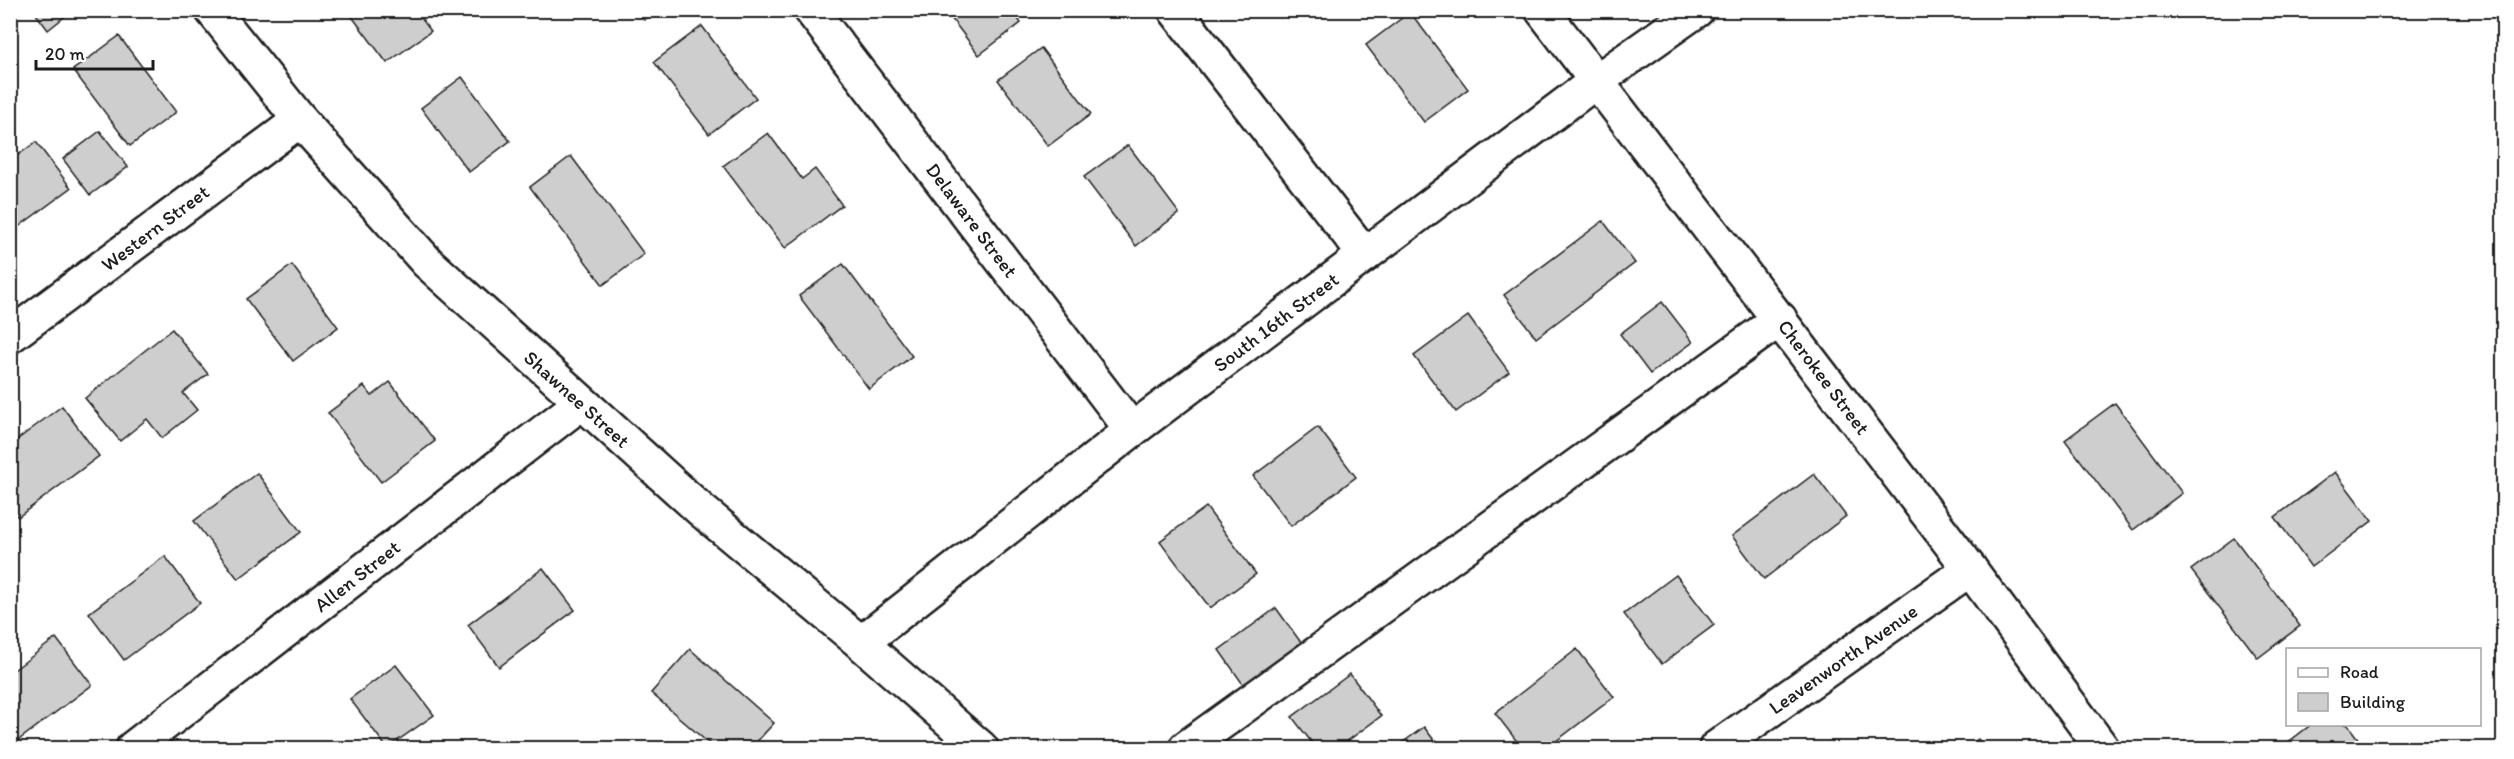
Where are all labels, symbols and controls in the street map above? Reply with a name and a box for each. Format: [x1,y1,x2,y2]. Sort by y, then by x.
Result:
scale bar [36,33,153,71]
text: 20 m [45,43,85,65]
street label: Delaware Street [921,158,1023,282]
street label: Western Street [96,180,214,276]
street label: South 16th Street [1209,267,1343,377]
street label: Cherokee Street [1773,315,1875,439]
street label: Shawnee Street [519,345,635,453]
street label: Allen Street [309,535,405,617]
street label: Leavenworth Avenue [1764,599,1922,719]
legend [2286,648,2481,726]
text: Road [2340,661,2379,683]
text: Building [2340,691,2406,713]

